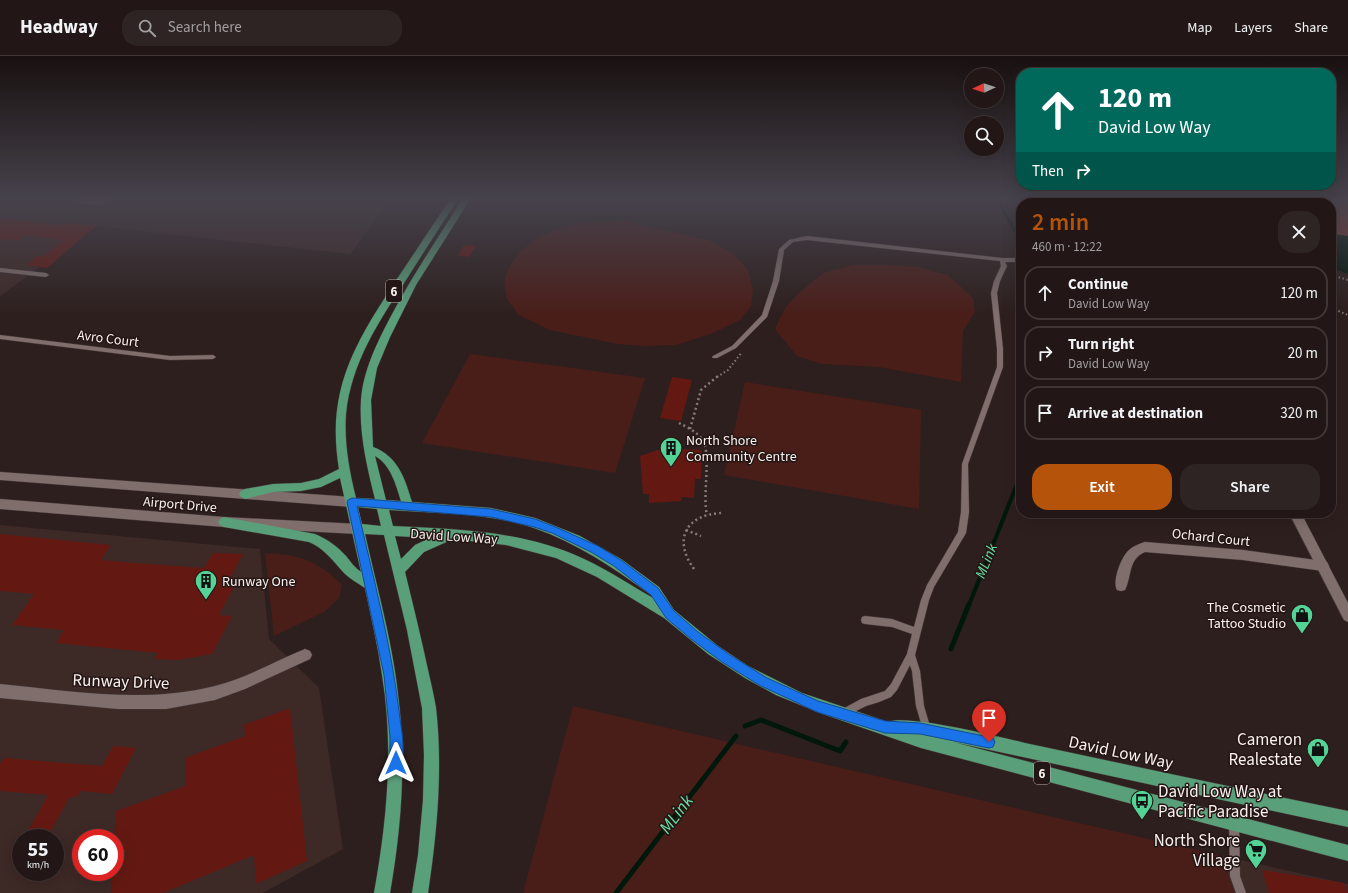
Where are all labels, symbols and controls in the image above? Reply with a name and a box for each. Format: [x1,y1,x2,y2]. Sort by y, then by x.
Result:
search box [122,10,402,46]
text: Headway [20,14,98,41]
icon: search [136,17,158,39]
text: Search here [168,17,242,38]
text: Map [1187,18,1212,38]
text: Layers [1234,18,1272,38]
text: Share [1294,18,1328,38]
north arrow [964,68,1004,108]
map controls [964,68,1004,156]
text: 120 m [1098,78,1172,118]
icon: ahead [1032,84,1084,136]
text: David Low Way [1098,115,1211,140]
button: search [964,116,1004,156]
icon: right [1072,160,1094,182]
text: Then [1032,161,1064,182]
text: 2 min [1032,205,1089,240]
button: close [1278,211,1320,253]
text: 460 m · 12:22 [1032,238,1102,256]
text: Continue [1068,274,1128,295]
road number: 6 [386,280,402,302]
icon: ahead [1034,282,1056,304]
text: 120 m [1280,283,1318,304]
text: David Low Way [1068,295,1149,313]
street label: Avro Court [76,325,140,353]
text: Turn right [1068,334,1134,355]
icon: right [1034,342,1056,364]
text: 20 m [1288,343,1318,364]
text: David Low Way [1068,355,1149,373]
icon: arrive [1034,402,1056,424]
text: Arrive at destination [1068,403,1203,424]
text: 320 m [1280,403,1318,424]
place label: North Shore Community Centre [686,431,797,467]
building icon: North Shore Community Centre [658,435,684,468]
button: Exit [1032,464,1172,510]
button: Share [1180,464,1320,510]
street label: Airport Drive [142,492,218,518]
street label: David Low Way [410,524,499,550]
street label: Ochard Court [1171,524,1251,552]
water label: MLink [970,540,1003,582]
building icon: Runway One [193,568,219,601]
place label: Runway One [222,572,296,592]
place label: The Cosmetic Tattoo Studio [1207,598,1287,634]
shop icon: The Cosmetic Tattoo Studio [1289,602,1315,635]
street label: Runway Drive [72,668,170,696]
pin [972,701,1006,742]
icon: arrive [978,707,1000,729]
place label: Cameron Realestate [1229,728,1302,772]
street label: David Low Way [1066,730,1175,776]
shop icon: Cameron Realestate [1305,736,1331,769]
position arrow [375,742,417,784]
road number: 6 [1034,762,1050,784]
place label: David Low Way at Pacific Paradise [1158,780,1282,824]
bus stop icon: David Low Way at Pacific Paradise [1129,788,1155,821]
water label: MLink [653,789,700,839]
speed limit sign: 60 [72,829,124,881]
place label: North Shore Village [1154,829,1240,873]
text: 55 [27,836,49,864]
supermarket icon: North Shore Village [1243,837,1269,870]
text: km/h [27,858,49,872]

